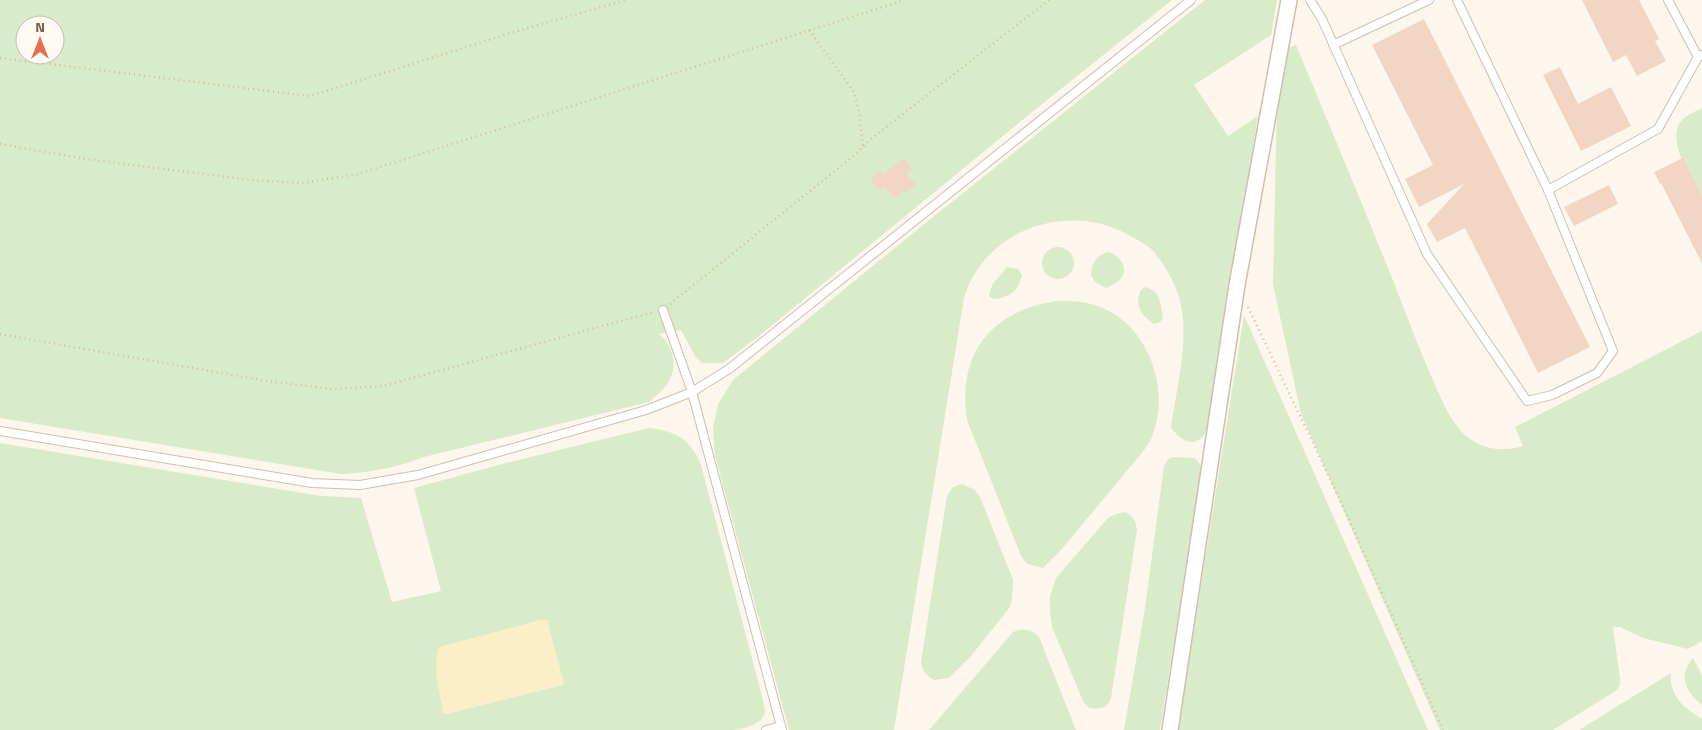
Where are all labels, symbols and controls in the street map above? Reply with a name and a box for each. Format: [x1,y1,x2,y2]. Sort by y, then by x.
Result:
north arrow [15,15,65,65]
text: N [35,16,45,37]

